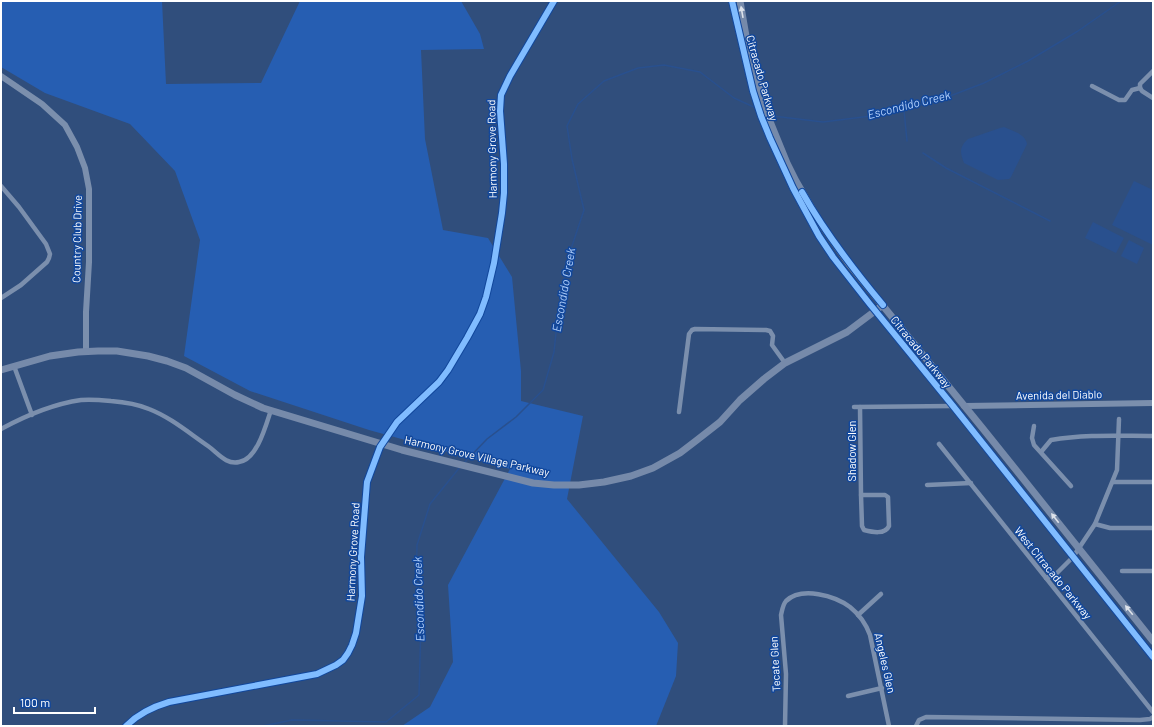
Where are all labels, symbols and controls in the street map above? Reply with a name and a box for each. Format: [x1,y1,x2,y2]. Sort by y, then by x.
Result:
one-way arrow [738,6,744,18]
street label: Citracado Parkway [744,33,781,122]
water label: Escondido Creek [866,87,952,121]
street label: Harmony Grove Road [484,99,499,199]
street label: Country Club Drive [69,195,84,283]
water label: Escondido Creek [549,247,577,333]
street label: Citracado Parkway [888,313,954,390]
street label: Avenida del Diablo [1016,387,1102,402]
street label: Shadow Glen [845,420,858,481]
street label: Harmony Grove Village Parkway [403,432,551,479]
street label: Harmony Grove Road [343,502,362,602]
one-way arrow [1050,513,1059,524]
street label: West Citracado Parkway [1012,524,1095,621]
water label: Escondido Creek [410,556,426,642]
one-way arrow [1124,605,1133,616]
street label: Angeles Glen [872,632,899,694]
street label: Tecate Glen [767,636,782,692]
scale bar [14,689,95,715]
text: 100 m [20,695,50,709]

